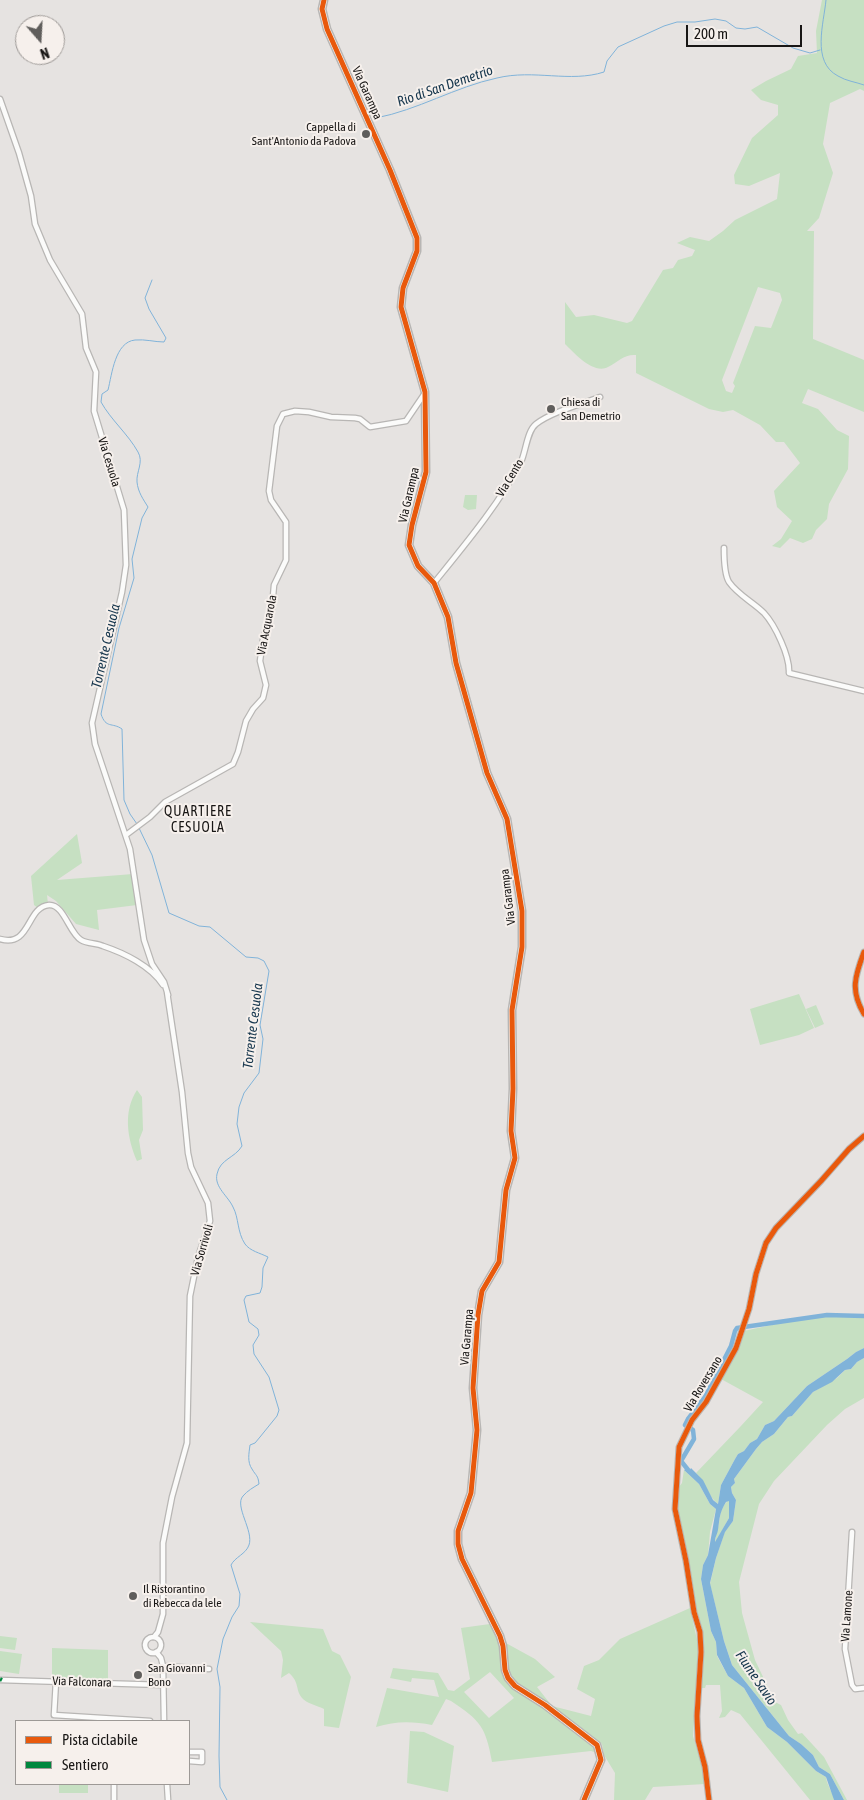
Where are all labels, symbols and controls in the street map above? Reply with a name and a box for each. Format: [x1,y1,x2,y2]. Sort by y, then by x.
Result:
north arrow [15,15,65,65]
scale bar [689,15,805,47]
text: 200 m [694,25,728,42]
text: N [38,44,51,62]
water label: Rio di San Demetrio [395,62,495,110]
street label: Via Garampa [349,64,385,122]
place label: Cappella di Sant'Antonio da Padova [252,120,356,148]
marker: Cappella di Sant'Antonio da Padova [360,128,372,140]
place label: Chiesa di San Demetrio [561,395,621,423]
marker: Chiesa di San Demetrio [545,403,557,415]
street label: Via Cesuola [95,435,123,489]
street label: Via Cento [493,457,527,499]
street label: Via Garampa [396,466,422,524]
street label: Via Acquarola [254,594,280,656]
water label: Torrente Cesuola [88,602,124,690]
district label: QUARTIERE CESUOLA [163,804,233,836]
street label: Via Garampa [497,868,519,926]
water label: Torrente Cesuola [239,982,267,1070]
street label: Via Sorrivoli [188,1223,216,1277]
street label: Via Garampa [457,1308,477,1366]
street label: Via Roversano [681,1354,725,1414]
place label: Il Ristorantino di Rebecca da lele [143,1582,222,1610]
marker: Il Ristorantino di Rebecca da lele [127,1590,139,1602]
street label: Via Lamone [838,1590,856,1642]
water label: Fiume Savio [732,1648,780,1708]
place label: San Giovanni Bono [148,1661,206,1689]
marker: San Giovanni Bono [132,1669,144,1681]
street label: Via Falconara [52,1674,112,1690]
legend [15,1720,190,1785]
text: Pista ciclabile [62,1731,138,1748]
text: Sentiero [62,1756,108,1773]

